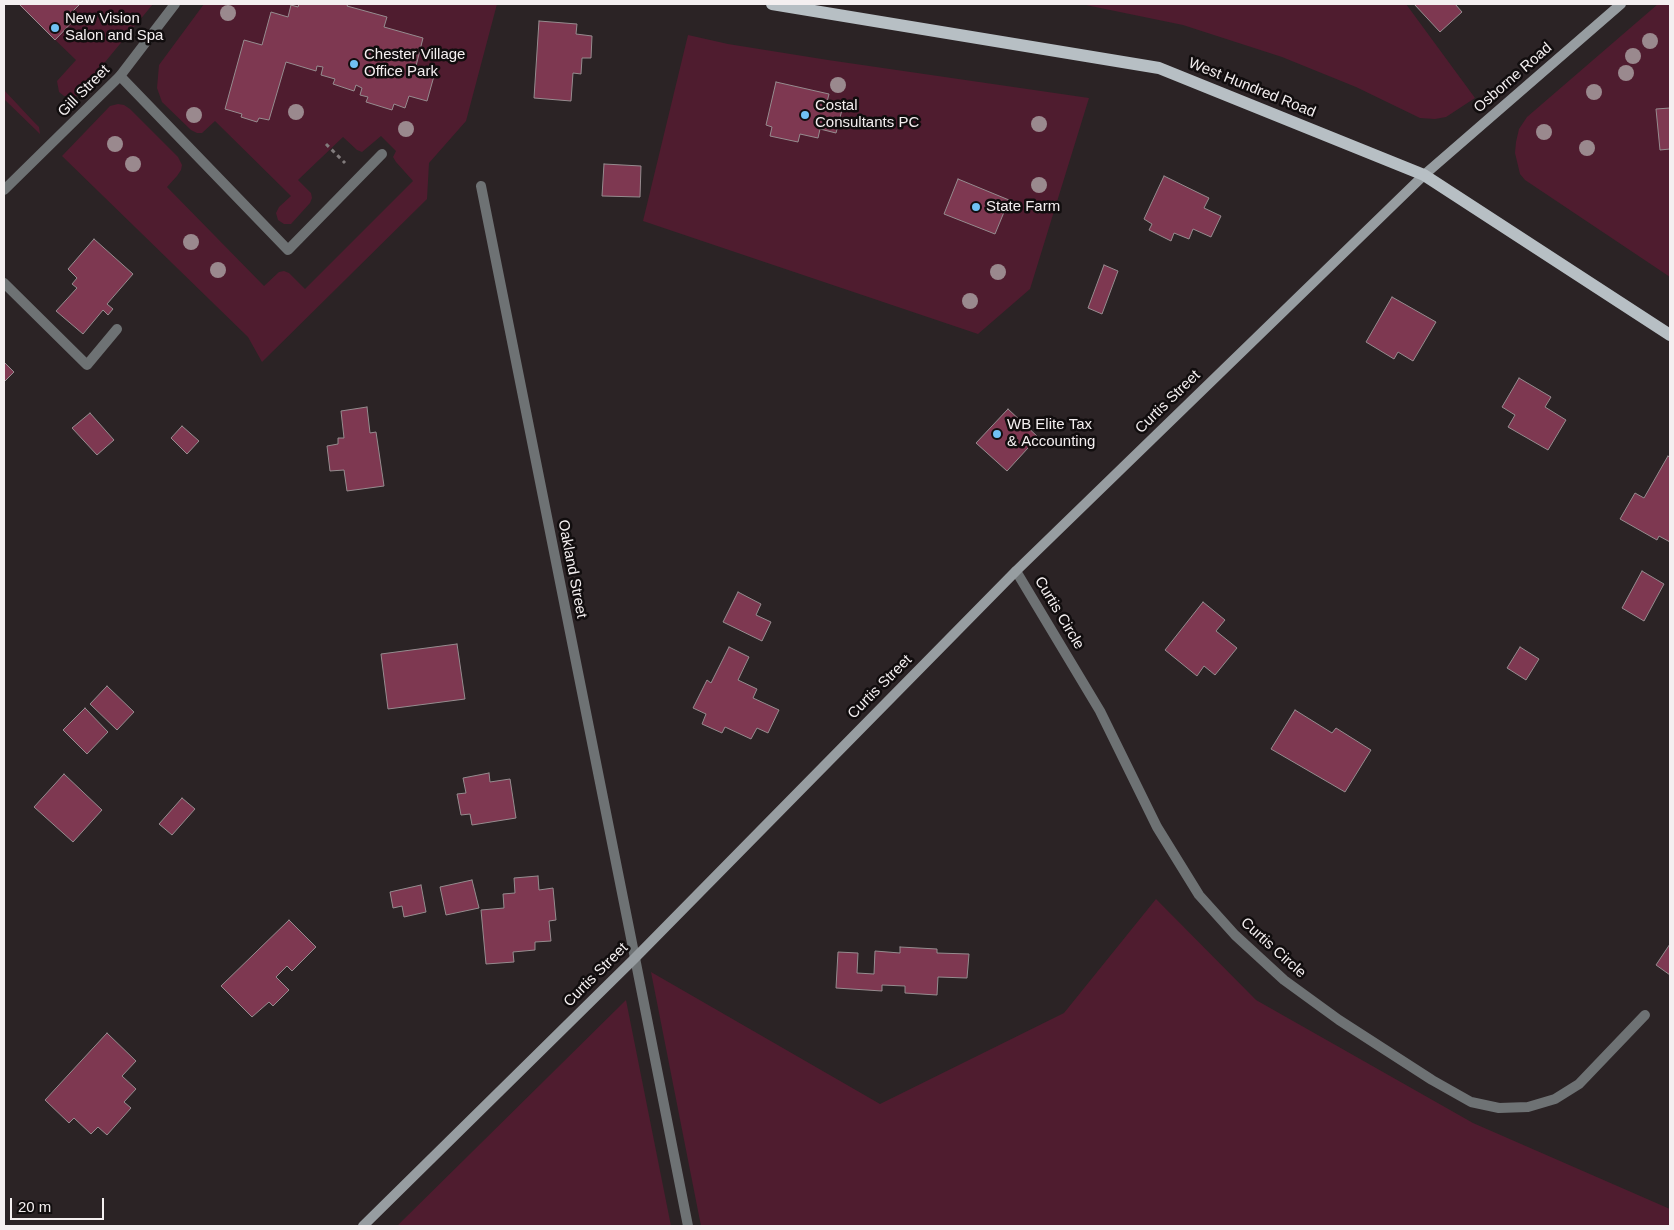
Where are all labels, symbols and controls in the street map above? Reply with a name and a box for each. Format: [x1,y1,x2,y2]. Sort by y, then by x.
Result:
place label: New Vision Salon and Spa [65,10,163,45]
marker: New Vision Salon and Spa [49,22,61,34]
street label: Osborne Road [1470,39,1556,117]
place label: Chester Village Office Park [364,46,465,81]
street label: West Hundred Road [1186,54,1318,122]
marker: Chester Village Office Park [348,58,360,70]
street label: Gill Street [54,61,114,121]
place label: Costal Consultants PC [815,97,919,132]
marker: Costal Consultants PC [799,109,811,121]
place label: State Farm [986,198,1060,216]
marker: State Farm [970,201,982,213]
street label: Curtis Street [1132,367,1204,437]
place label: WB Elite Tax & Accounting [1007,416,1095,451]
marker: WB Elite Tax & Accounting [991,428,1003,440]
street label: Oakland Street [554,518,590,620]
street label: Curtis Circle [1030,573,1088,653]
street label: Curtis Street [844,651,916,723]
street label: Curtis Circle [1237,914,1309,982]
street label: Curtis Street [560,939,632,1011]
scale bar [12,1188,106,1220]
text: 20 m [18,1198,51,1215]

